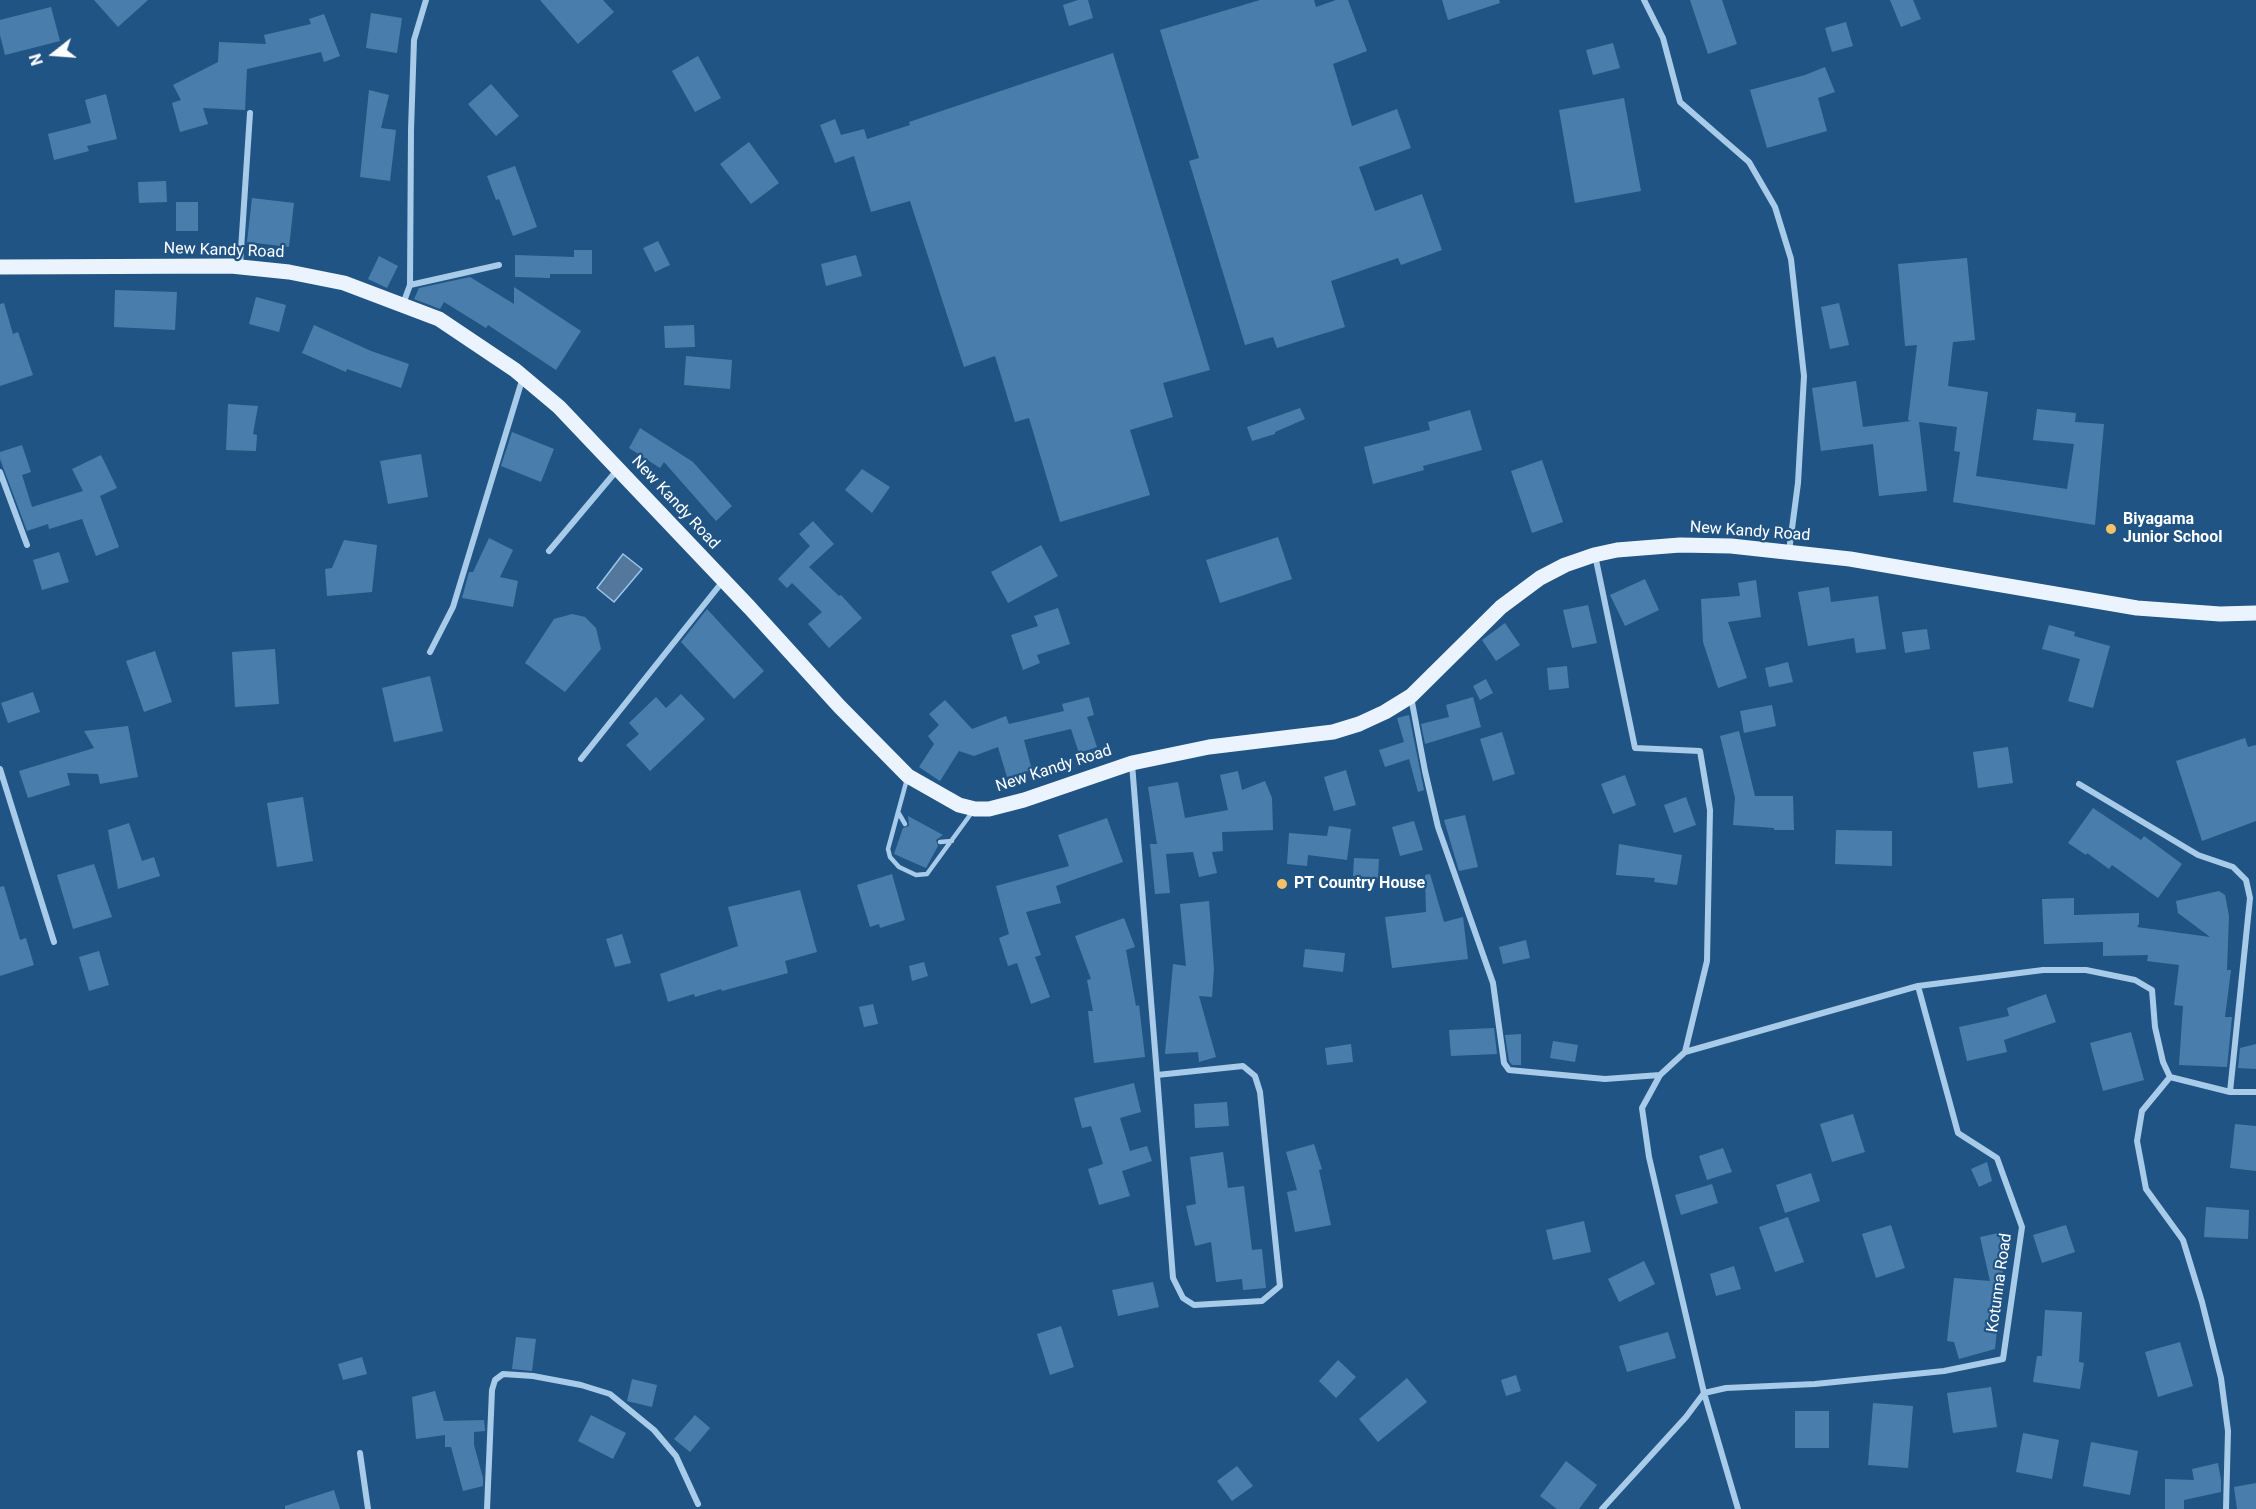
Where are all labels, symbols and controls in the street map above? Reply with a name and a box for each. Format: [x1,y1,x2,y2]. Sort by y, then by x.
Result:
north arrow [24,24,84,84]
text: N [26,51,47,68]
street label: New Kandy Road [163,239,285,263]
street label: New Kandy Road [627,452,723,554]
place label: Biyagama Junior School [2123,510,2222,548]
street label: New Kandy Road [1689,518,1811,546]
marker: Biyagama Junior School [2104,522,2118,536]
street label: New Kandy Road [994,741,1114,797]
place label: PT Country House [1294,874,1425,894]
marker: PT Country House [1275,877,1289,891]
street label: Kotunna Road [1984,1232,2016,1334]

